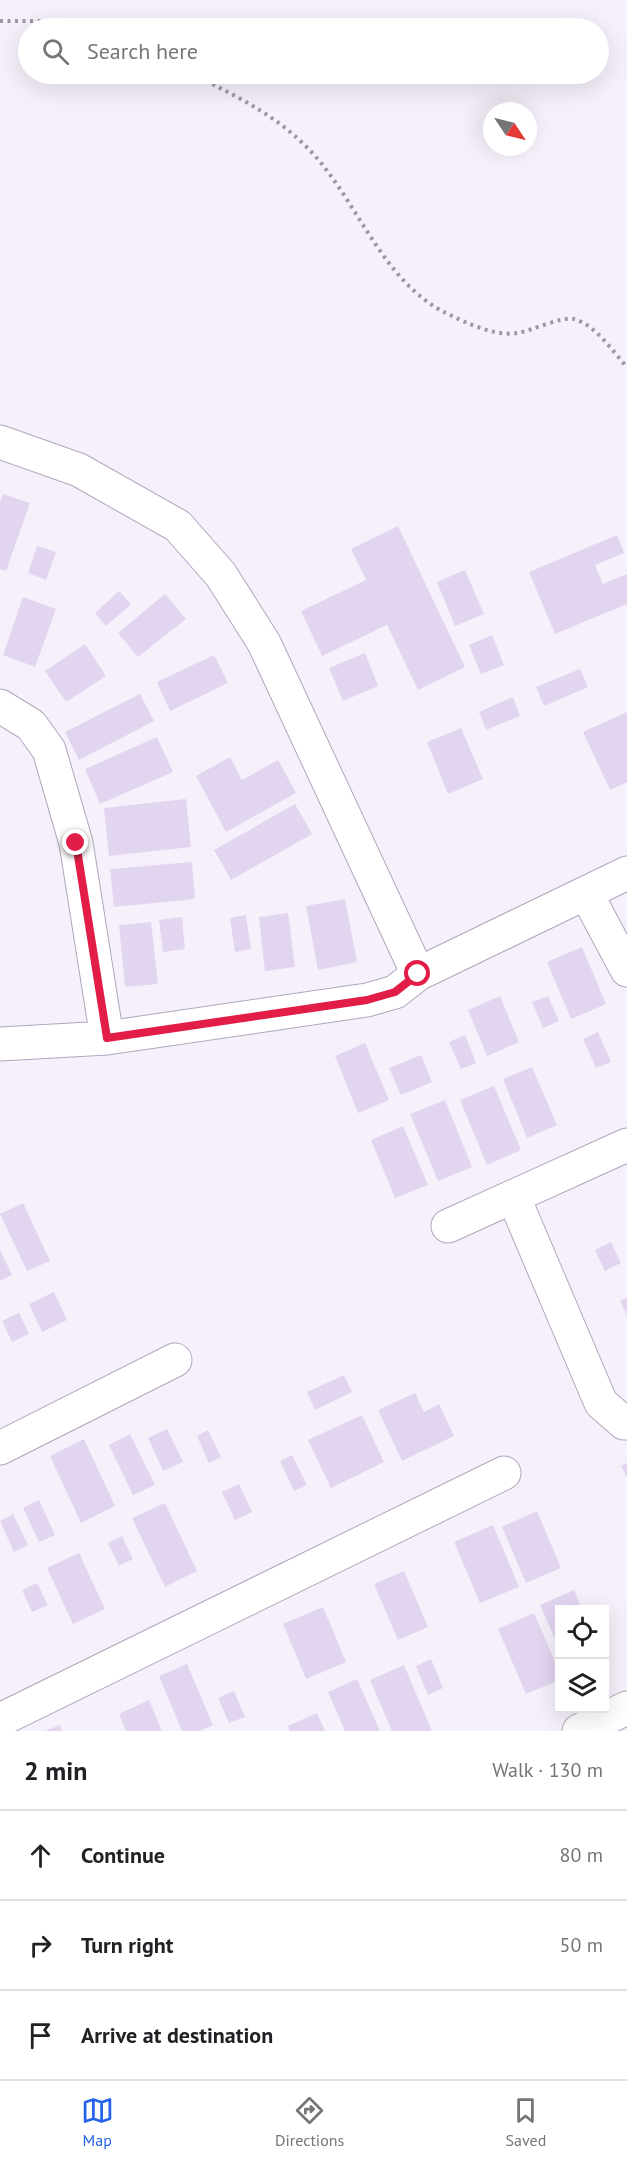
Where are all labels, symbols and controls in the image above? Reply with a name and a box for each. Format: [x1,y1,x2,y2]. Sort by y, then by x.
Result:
search box [18,18,609,84]
icon: search [39,35,72,68]
text: Search here [87,37,198,65]
north arrow [483,102,537,156]
route end [62,829,88,855]
route start [404,960,430,986]
map controls [555,1605,609,1713]
button: locate [555,1605,609,1659]
button: layers [555,1659,609,1713]
text: 2 min [24,1754,87,1787]
text: Walk · 130 m [492,1757,603,1783]
icon: ahead [24,1839,57,1872]
text: Continue [81,1841,165,1869]
text: 80 m [560,1842,603,1868]
icon: right [24,1929,57,1962]
text: Turn right [81,1931,173,1959]
text: 50 m [560,1932,603,1958]
icon: arrive [24,2019,57,2052]
text: Arrive at destination [81,2021,273,2049]
tab: Map [81,2094,114,2150]
tab: Directions [275,2094,344,2150]
tab: Saved [506,2094,546,2150]

